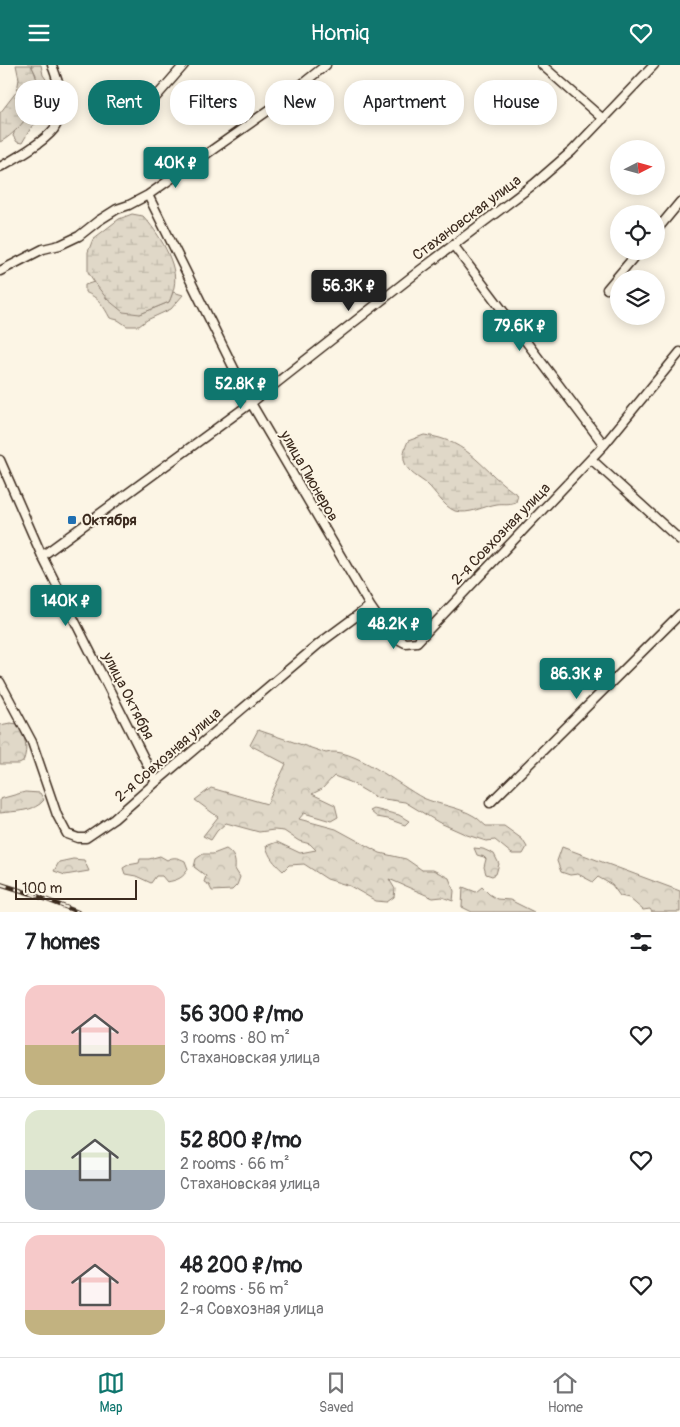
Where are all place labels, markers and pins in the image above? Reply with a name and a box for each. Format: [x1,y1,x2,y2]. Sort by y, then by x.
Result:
pin: 40K ₽ [141,147,211,189]
pin: 56.3K ₽ [303,269,395,312]
pin: 79.6K ₽ [474,309,566,352]
pin: 52.8K ₽ [195,367,287,410]
place label: Октября [82,511,137,530]
marker: Октября [66,514,78,526]
pin: 140K ₽ [25,585,107,627]
pin: 48.2K ₽ [348,607,440,650]
pin: 86.3K ₽ [531,657,623,700]

